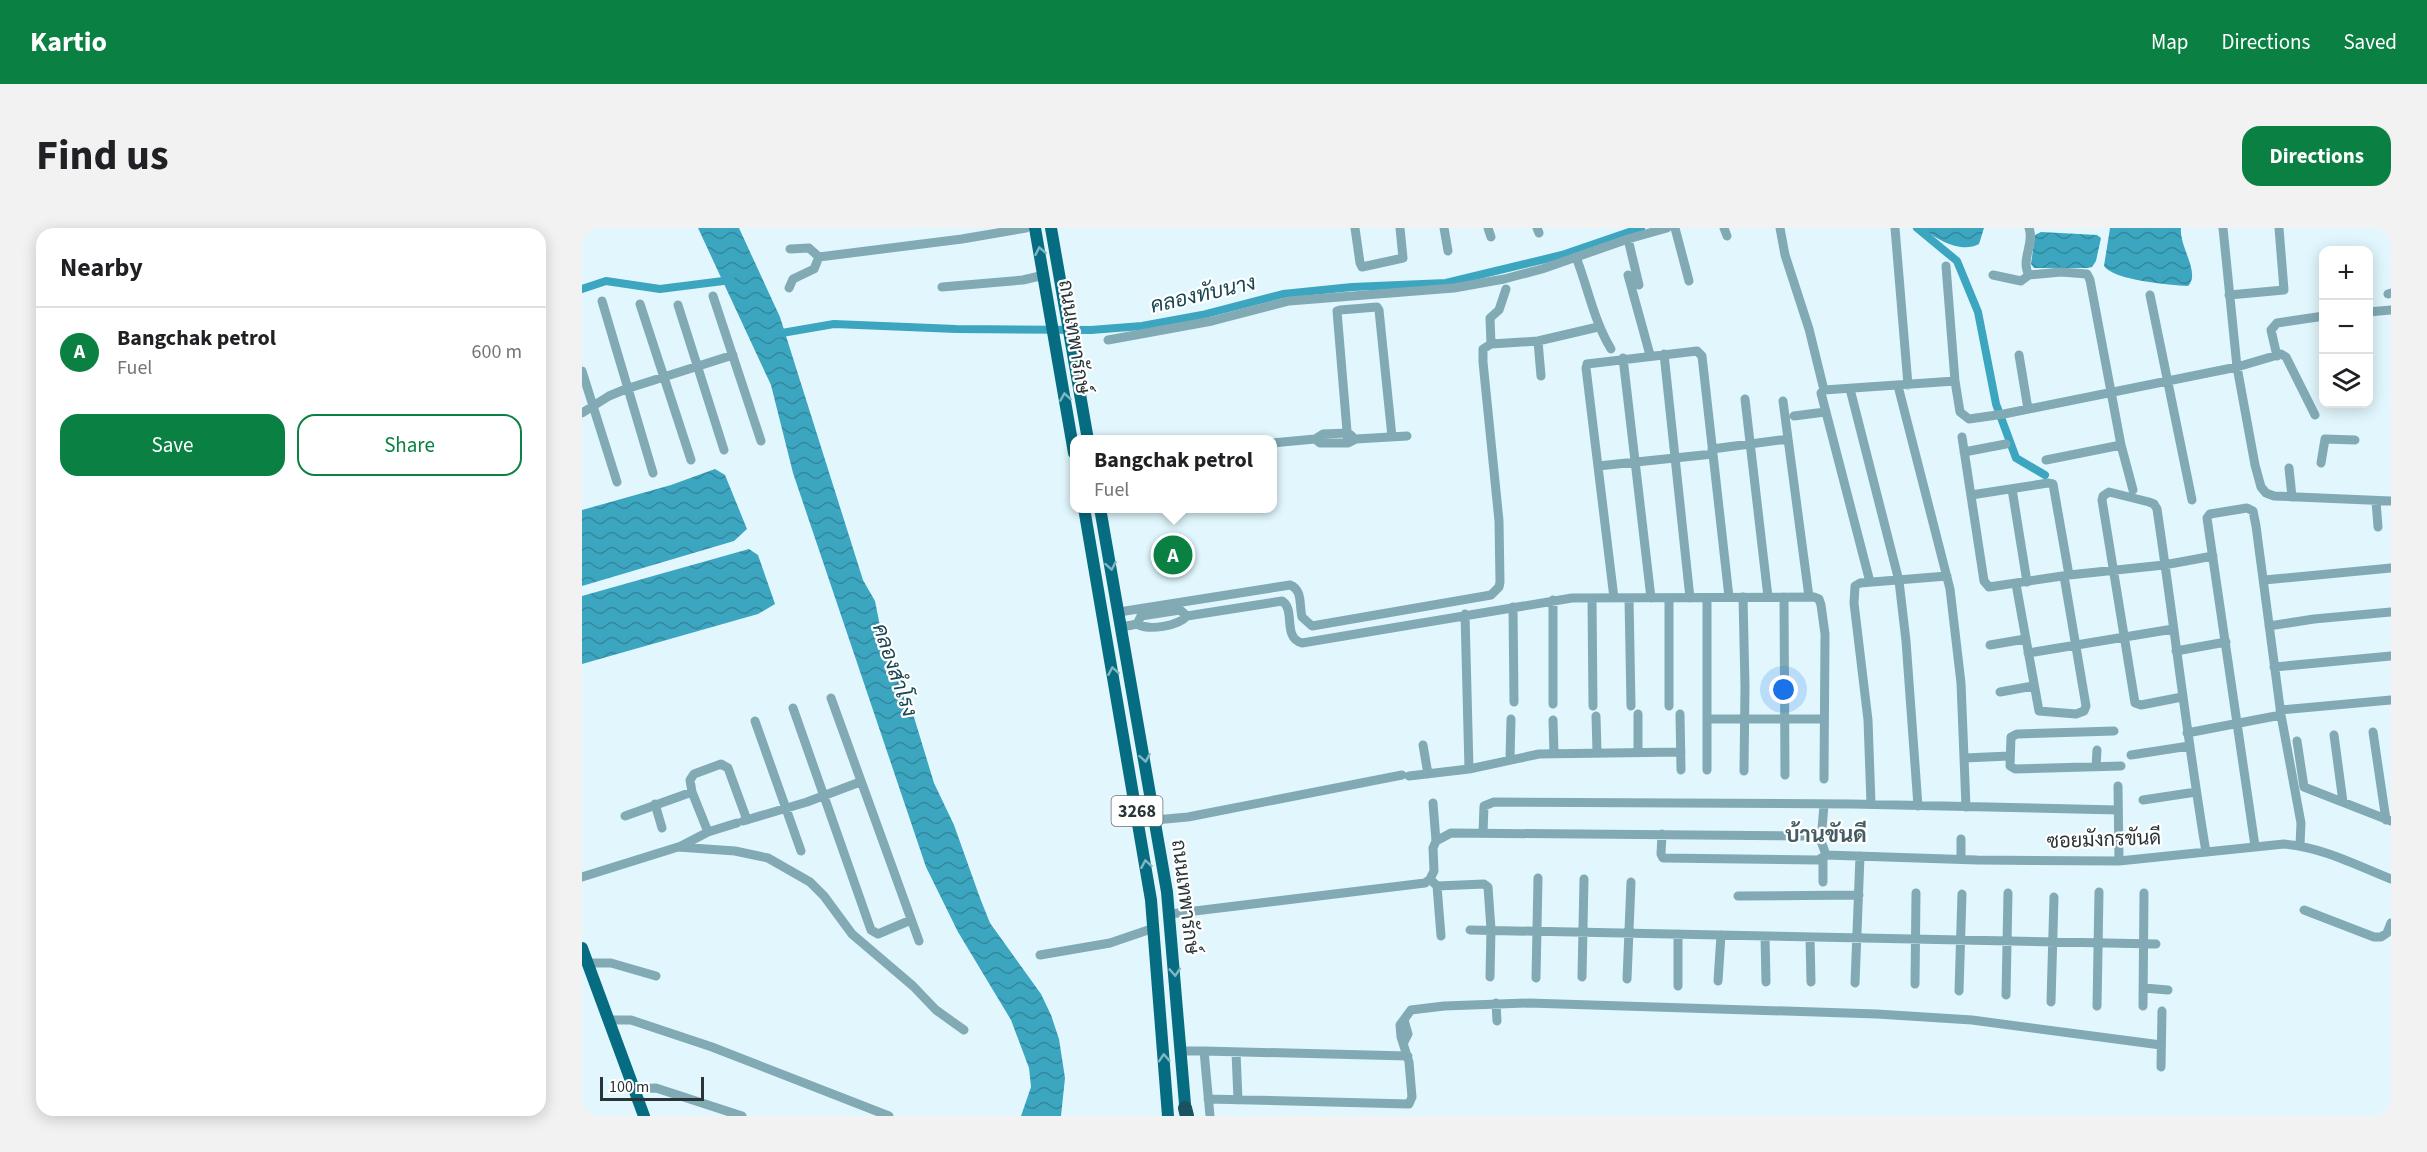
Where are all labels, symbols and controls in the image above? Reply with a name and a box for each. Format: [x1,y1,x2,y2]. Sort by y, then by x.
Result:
text: Kartio [30,22,107,62]
text: Map [2151,27,2189,57]
text: Directions [2222,27,2310,57]
text: Saved [2343,27,2397,57]
text: Find us [36,126,169,186]
button: Directions [2242,126,2391,186]
map controls [2319,246,2373,408]
button: + [2319,246,2373,300]
one-way arrow [1034,247,1047,257]
text: Nearby [60,249,143,286]
water label: คลองทับนาง [1147,267,1259,321]
street label: ถนนเทพารักษ์ [1051,278,1098,397]
button: − [2319,300,2373,354]
text: Bangchak petrol [117,322,276,354]
text: A [74,338,85,366]
text: 600 m [472,338,522,366]
text: Fuel [117,354,152,382]
button: layers [2319,354,2373,408]
one-way arrow [1059,393,1071,402]
button: Save [60,414,285,476]
button: Share [297,414,522,476]
popup [1070,435,1277,513]
text: Bangchak petrol [1094,444,1253,476]
text: Fuel [1094,476,1129,504]
pin: A [1154,532,1192,578]
one-way arrow [1104,561,1117,571]
water label: คลองสำโรง [865,619,925,721]
one-way arrow [1107,667,1119,676]
your location [1769,675,1798,704]
one-way arrow [1138,753,1150,763]
road number: 3268 [1112,796,1162,826]
district label: บ้านขันดี [1785,819,1867,851]
street label: ซอยมังกรขันดี [2046,824,2162,856]
street label: ถนนเทพารักษ์ [1164,838,1207,956]
one-way arrow [1140,859,1152,868]
one-way arrow [1168,967,1181,976]
one-way arrow [1158,1053,1171,1062]
scale bar [600,1074,704,1102]
text: 100 m [609,1076,649,1098]

